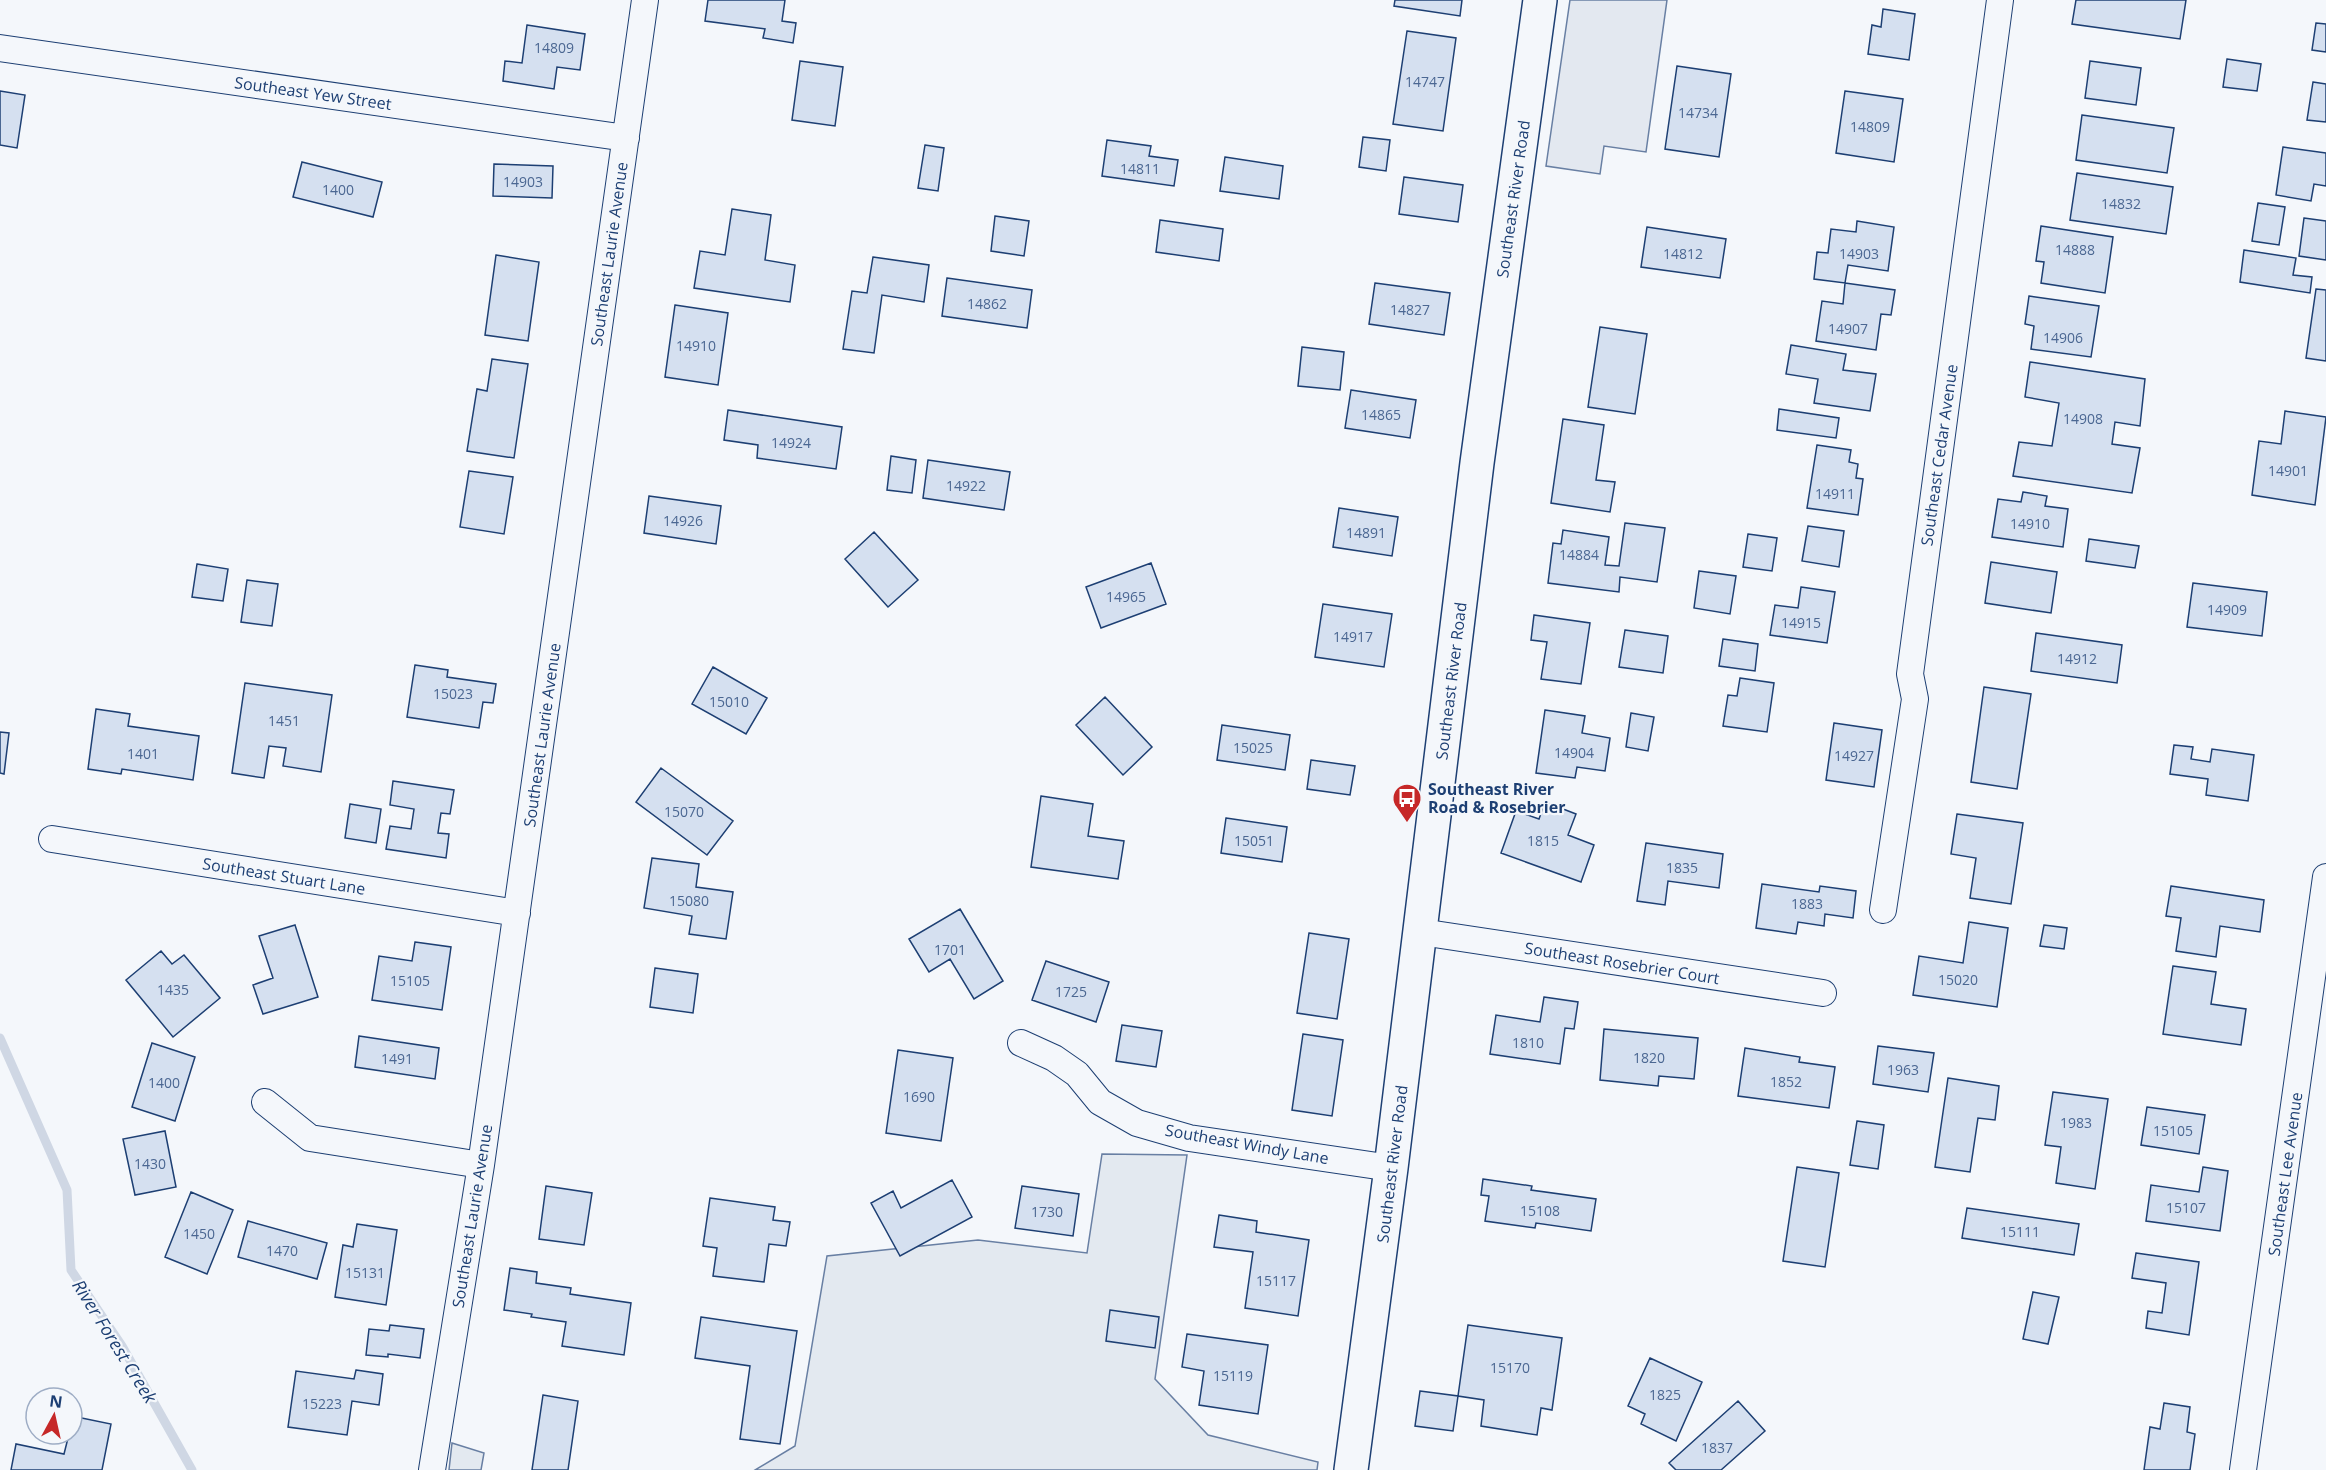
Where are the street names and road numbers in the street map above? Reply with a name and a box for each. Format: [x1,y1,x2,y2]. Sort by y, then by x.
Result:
street label: Southeast Yew Street [233,71,393,115]
street label: Southeast River Road [1491,119,1535,279]
street label: Southeast Laurie Avenue [585,161,633,347]
street label: Southeast Cedar Avenue [1915,363,1963,547]
street label: Southeast River Road [1430,601,1472,761]
street label: Southeast Laurie Avenue [518,642,566,828]
street label: Southeast Stuart Lane [201,852,367,900]
street label: Southeast Rosebrier Court [1523,937,1721,989]
street label: Southeast River Road [1371,1084,1413,1244]
street label: Southeast Lee Avenue [2263,1091,2307,1257]
street label: Southeast Windy Lane [1163,1119,1331,1169]
street label: Southeast Laurie Avenue [447,1123,497,1309]

